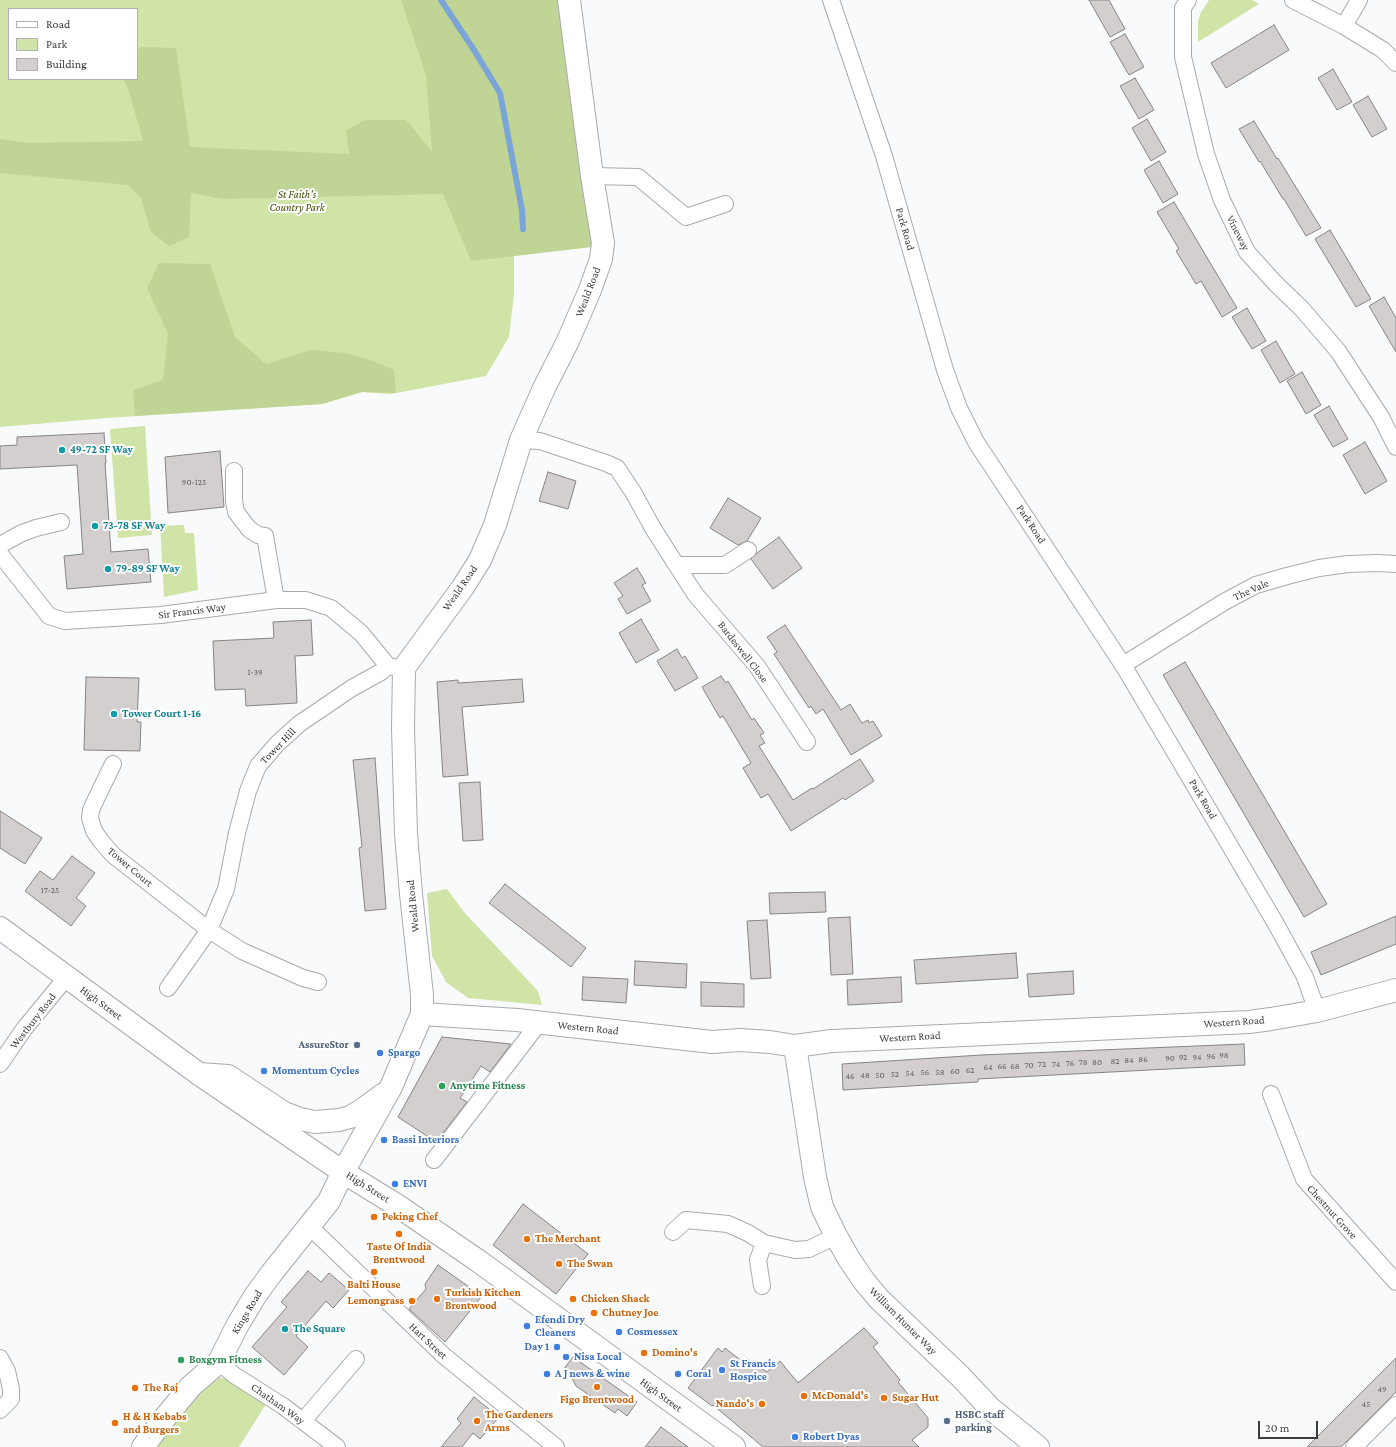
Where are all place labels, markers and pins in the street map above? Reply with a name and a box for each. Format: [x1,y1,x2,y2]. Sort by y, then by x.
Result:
place label: 49-72 SF Way [70,443,133,457]
marker: 49-72 SF Way [57,445,67,455]
place label: 73-78 SF Way [103,519,165,533]
marker: 73-78 SF Way [90,521,100,531]
place label: 79-89 SF Way [116,562,180,576]
marker: 79-89 SF Way [103,564,113,574]
place label: Tower Court 1-16 [122,707,201,721]
marker: Tower Court 1-16 [109,709,119,719]
place label: AssureStor [299,1038,349,1052]
marker: AssureStor [352,1040,362,1050]
place label: Spargo [388,1046,420,1060]
marker: Spargo [375,1048,385,1058]
place label: Momentum Cycles [272,1064,359,1078]
marker: Momentum Cycles [259,1066,269,1076]
place label: Anytime Fitness [450,1079,525,1093]
marker: Anytime Fitness [437,1081,447,1091]
place label: Bassi Interiors [392,1133,459,1147]
marker: Bassi Interiors [379,1135,389,1145]
place label: ENVI [403,1177,427,1191]
marker: ENVI [390,1179,400,1189]
place label: Peking Chef [382,1210,438,1224]
marker: Peking Chef [369,1212,379,1222]
marker: Taste Of India Brentwood [394,1229,404,1239]
place label: The Merchant [535,1232,601,1246]
marker: The Merchant [522,1234,532,1244]
place label: Taste Of India Brentwood [367,1240,431,1266]
place label: The Swan [567,1257,613,1271]
marker: The Swan [554,1259,564,1269]
marker: Balti House [369,1267,379,1277]
place label: Balti House [347,1278,401,1292]
place label: Turkish Kitchen Brentwood [445,1286,521,1312]
place label: Chicken Shack [581,1292,649,1306]
place label: Lemongrass [348,1294,404,1308]
marker: Turkish Kitchen Brentwood [432,1294,442,1304]
marker: Chicken Shack [568,1294,578,1304]
marker: Lemongrass [407,1296,417,1306]
place label: Chutney Joe [602,1306,658,1320]
marker: Chutney Joe [589,1308,599,1318]
place label: Efendi Dry Cleaners [535,1313,585,1339]
marker: Efendi Dry Cleaners [522,1321,532,1331]
place label: The Square [293,1322,345,1336]
marker: The Square [280,1324,290,1334]
place label: Cosmessex [627,1325,678,1339]
marker: Cosmessex [614,1327,624,1337]
place label: Day 1 [525,1340,549,1354]
marker: Day 1 [552,1342,562,1352]
place label: Domino's [652,1346,697,1360]
marker: Domino's [639,1348,649,1358]
place label: Nisa Local [574,1350,622,1364]
marker: Nisa Local [561,1352,571,1362]
place label: Boxgym Fitness [189,1353,262,1367]
marker: Boxgym Fitness [176,1355,186,1365]
place label: St Francis Hospice [730,1357,776,1383]
marker: St Francis Hospice [717,1365,727,1375]
place label: A J news & wine [555,1367,630,1381]
place label: Coral [686,1367,711,1381]
marker: A J news & wine [542,1369,552,1379]
marker: Coral [673,1369,683,1379]
place label: The Raj [143,1381,178,1395]
marker: Figo Brentwood [592,1382,602,1392]
marker: The Raj [130,1383,140,1393]
place label: McDonald's [812,1389,868,1403]
marker: McDonald's [799,1391,809,1401]
place label: Sugar Hut [892,1391,939,1405]
place label: Figo Brentwood [560,1393,634,1407]
marker: Sugar Hut [879,1393,889,1403]
place label: Nando's [716,1397,754,1411]
marker: Nando's [757,1399,767,1409]
place label: The Gardeners Arms [485,1408,553,1434]
place label: HSBC staff parking [955,1408,1004,1434]
place label: H & H Kebabs and Burgers [123,1410,186,1436]
marker: The Gardeners Arms [472,1416,482,1426]
marker: HSBC staff parking [942,1416,952,1426]
marker: H & H Kebabs and Burgers [110,1418,120,1428]
place label: Robert Dyas [803,1430,859,1444]
marker: Robert Dyas [790,1432,800,1442]

